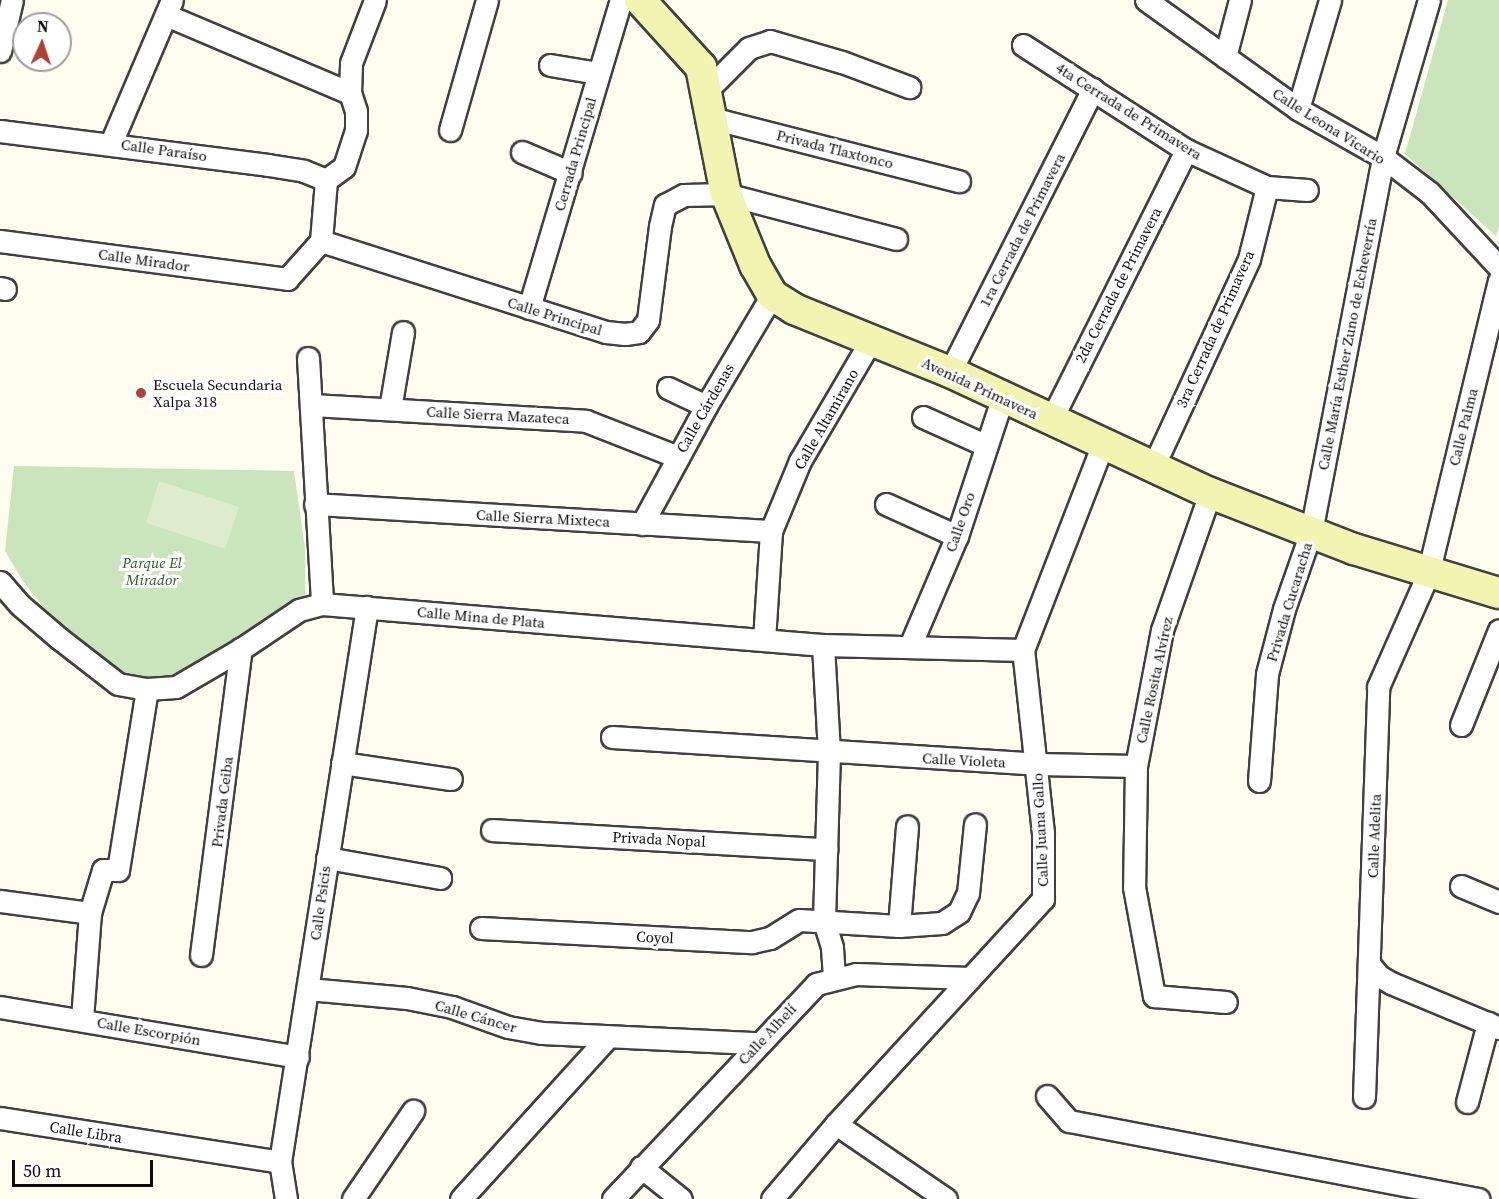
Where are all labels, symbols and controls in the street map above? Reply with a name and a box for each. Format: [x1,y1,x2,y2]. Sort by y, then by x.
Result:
north arrow [12,12,72,72]
text: N [36,15,49,37]
street label: 4ta Cerrada de Primavera [1053,59,1205,163]
street label: Calle Leona Vicario [1269,84,1389,168]
street label: Cerrada Principal [550,95,600,213]
street label: Privada Tlaxtonco [774,126,896,172]
street label: Calle Paraíso [120,135,208,165]
street label: 1ra Cerrada de Primavera [975,150,1069,310]
street label: 2da Cerrada de Primavera [1071,204,1165,366]
street label: Calle María Esther Zuno de Echeverría [1314,216,1380,472]
street label: Calle Mirador [97,245,191,275]
street label: 3ra Cerrada de Primavera [1172,248,1258,410]
street label: Calle Principal [505,293,605,339]
street label: Avenida Primavera [919,353,1041,423]
street label: Calle Cárdenas [672,360,738,456]
street label: Calle Altamirano [790,366,862,472]
place label: Escuela Secundaria Xalpa 318 [153,375,282,410]
marker: Escuela Secundaria Xalpa 318 [134,386,148,400]
street label: Calle Palma [1445,386,1481,468]
street label: Calle Sierra Mazateca [426,402,570,428]
street label: Calle Oro [941,490,979,554]
street label: Calle Sierra Mixteca [476,506,610,530]
street label: Privada Cucaracha [1262,540,1316,664]
park label: Parque El Mirador [122,553,182,588]
street label: Calle Mina de Plata [416,602,546,632]
street label: Calle Rosita Alvírez [1132,615,1176,745]
street label: Calle Violeta [922,749,1006,771]
street label: Privada Ceiba [207,755,237,849]
street label: Calle Juana Gallo [1028,773,1052,887]
street label: Calle Adelita [1364,794,1384,878]
street label: Privada Nopal [612,828,706,850]
street label: Calle Psicis [306,864,334,942]
street label: Coyol [636,927,674,947]
street label: Calle Cáncer [433,996,519,1036]
street label: Calle Alhelí [734,1000,800,1068]
street label: Calle Escorpión [96,1013,202,1049]
street label: Calle Libra [49,1117,123,1147]
scale bar [15,1148,156,1186]
text: 50 m [23,1158,61,1183]

